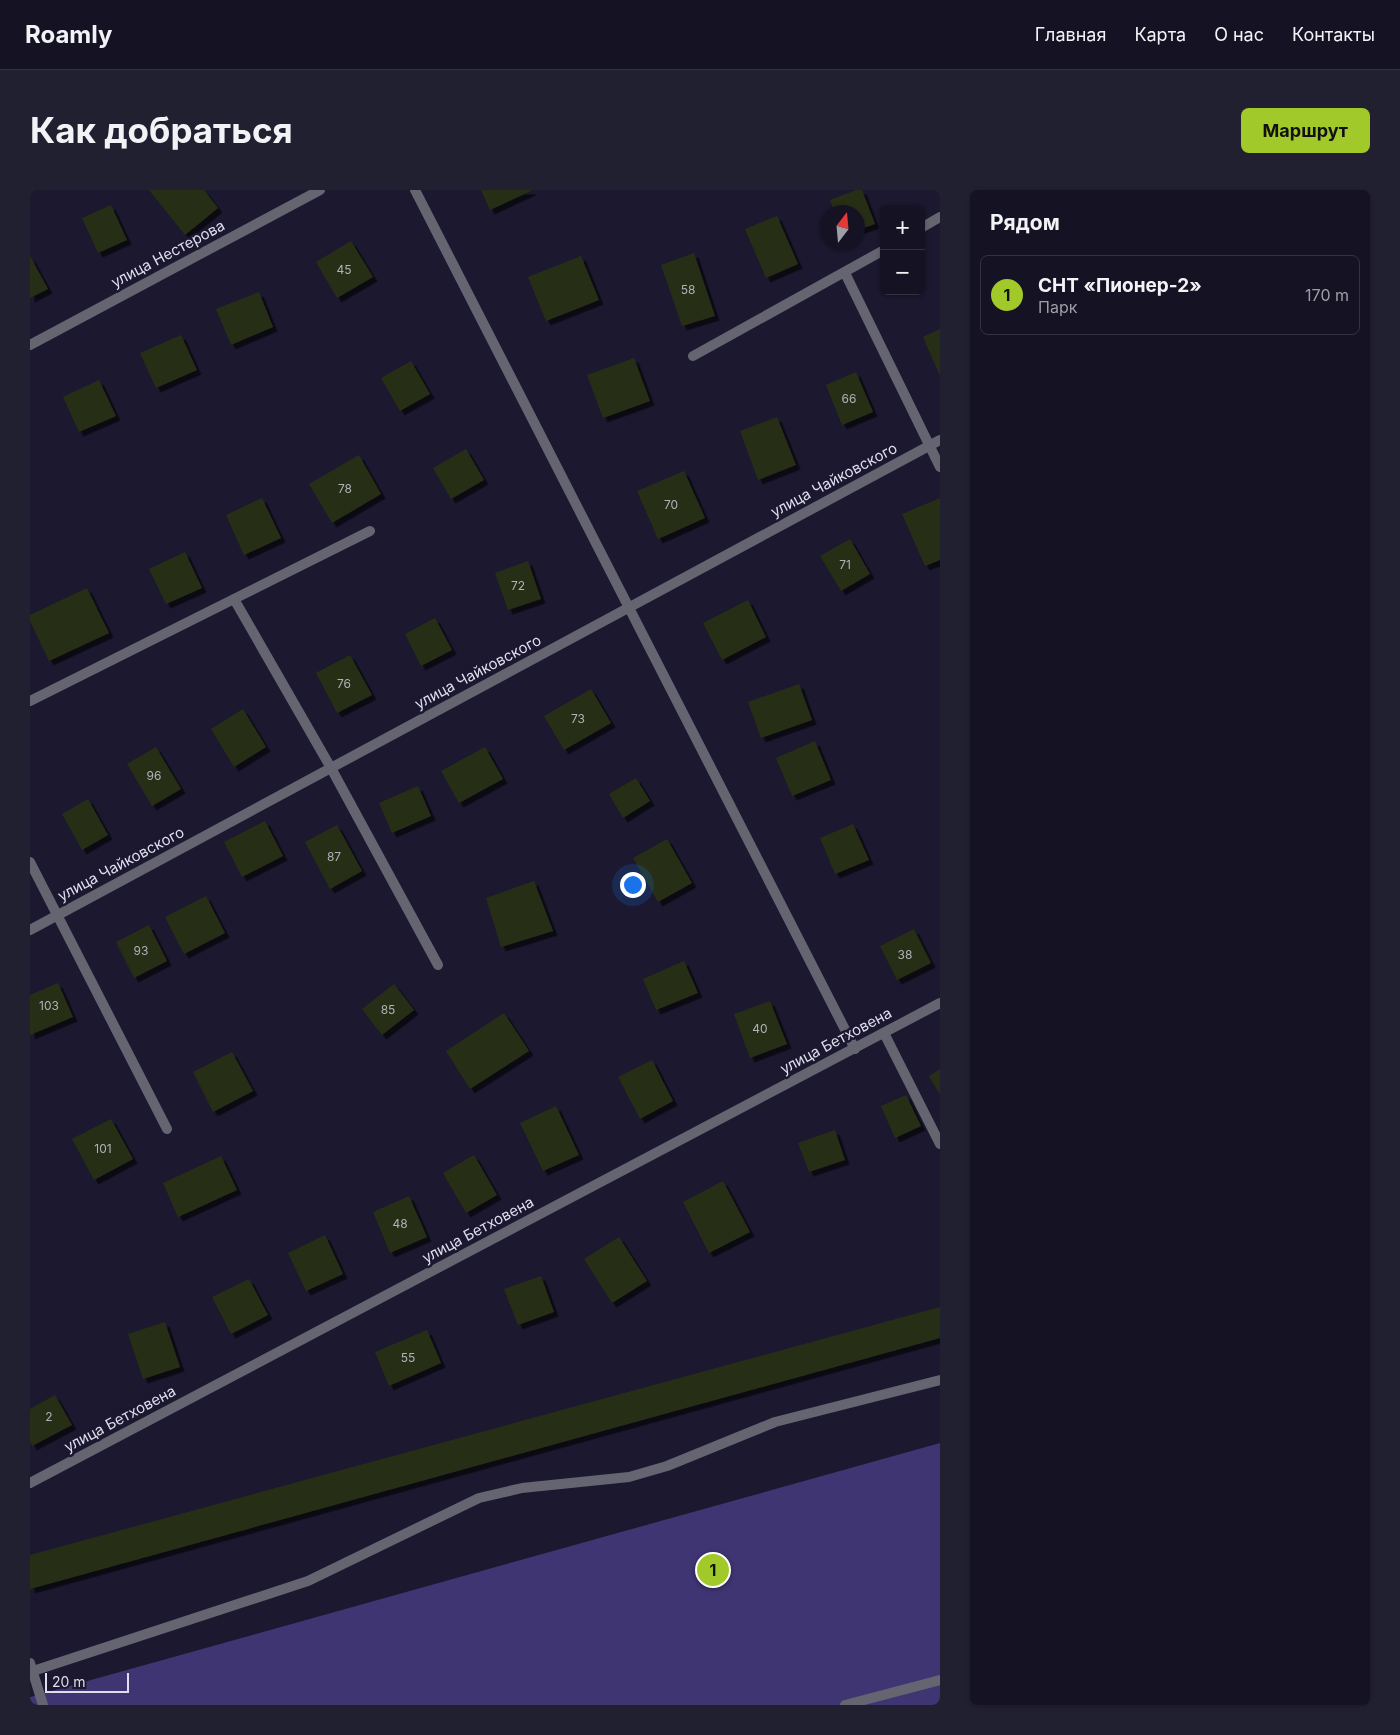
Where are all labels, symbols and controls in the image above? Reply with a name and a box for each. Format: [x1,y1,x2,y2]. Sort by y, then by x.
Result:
text: Roamly [25,20,112,49]
text: Главная [1035,24,1106,45]
text: Карта [1134,24,1186,45]
text: О нас [1214,24,1264,45]
text: Контакты [1292,24,1375,45]
button: Маршрут [1241,108,1370,153]
text: Как добраться [30,109,293,151]
north arrow [820,205,865,250]
map controls [880,205,925,295]
button: + [880,205,925,250]
text: Рядом [990,210,1060,235]
street label: улица Нестерова [108,216,228,291]
button: − [880,250,925,295]
house number: 45 [336,262,352,277]
text: СНТ «Пионер-2» [1038,274,1202,297]
house number: 58 [681,282,695,297]
text: 1 [1004,285,1010,305]
text: 170 m [1305,285,1349,305]
text: Парк [1038,297,1077,317]
house number: 66 [842,391,856,406]
street label: улица Чайковского [767,438,900,521]
house number: 78 [338,481,352,496]
house number: 70 [664,497,678,512]
house number: 71 [839,557,851,572]
house number: 72 [511,578,525,593]
street label: улица Чайковского [411,630,544,713]
house number: 76 [337,676,351,691]
house number: 73 [571,711,585,726]
house number: 96 [147,768,161,783]
street label: улица Чайковского [54,822,187,905]
house number: 87 [327,849,341,864]
your location [620,872,646,898]
house number: 93 [134,943,148,958]
house number: 38 [898,947,912,962]
house number: 103 [39,998,59,1013]
house number: 85 [381,1002,395,1017]
street label: улица Бетховена [777,1003,895,1078]
house number: 40 [752,1021,768,1036]
house number: 101 [94,1141,112,1156]
street label: улица Бетховена [419,1192,537,1267]
house number: 48 [392,1216,408,1231]
house number: 55 [401,1350,415,1365]
street label: улица Бетховена [61,1381,179,1456]
house number: 2 [45,1409,53,1424]
pin: 1 [697,1551,729,1589]
scale bar [45,1670,129,1693]
text: 20 m [52,1673,86,1690]

